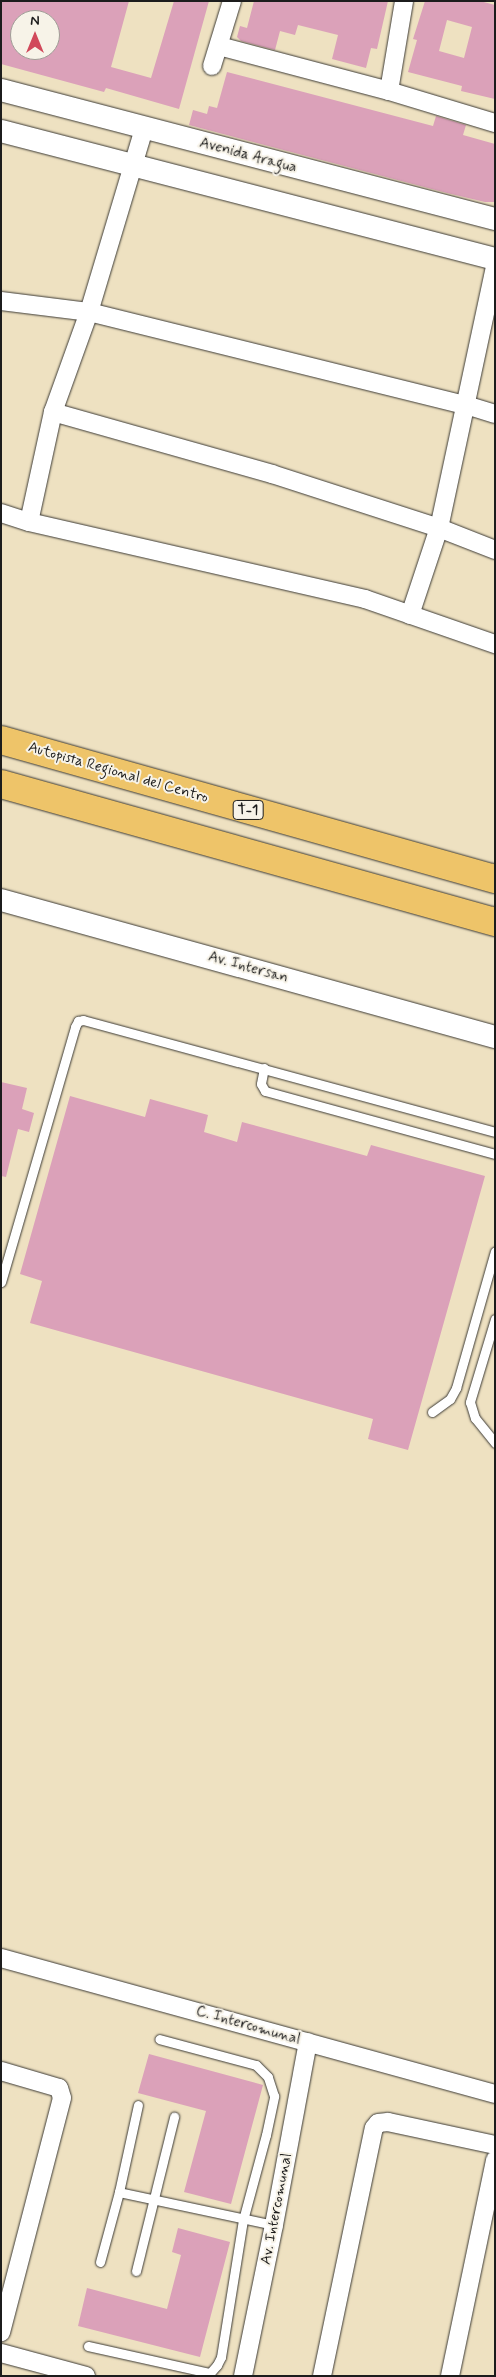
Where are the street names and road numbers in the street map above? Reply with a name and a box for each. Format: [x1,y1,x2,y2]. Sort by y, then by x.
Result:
street label: Avenida Aragua [197,134,299,178]
street label: Autopista Regional del Centro [25,738,211,808]
road number: T-1 [232,798,264,822]
street label: Av. Intersan [206,948,290,988]
street label: C. Intercomunal [194,2003,302,2049]
street label: Av. Intercomunal [257,2152,297,2266]

